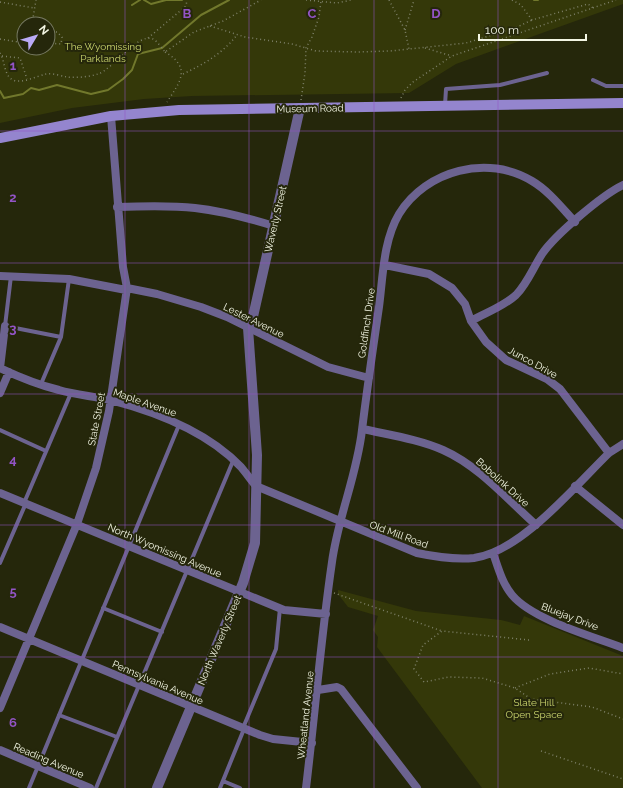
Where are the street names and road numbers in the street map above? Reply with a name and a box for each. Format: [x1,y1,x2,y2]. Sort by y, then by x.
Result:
street label: Museum Road [276,102,344,115]
street label: Waverly Street [263,184,289,253]
street label: Goldfinch Drive [356,287,377,359]
street label: Lester Avenue [222,301,286,340]
street label: Junco Drive [506,344,559,380]
street label: Maple Avenue [112,386,178,419]
street label: State Street [86,391,107,447]
street label: Bobolink Drive [474,456,531,509]
street label: Old Mill Road [368,519,430,550]
street label: North Wyomissing Avenue [106,521,223,580]
street label: North Waverly Street [196,593,244,687]
street label: Bluejay Drive [540,601,600,632]
street label: Pennsylvania Avenue [111,658,205,707]
street label: Wheatland Avenue [295,670,316,760]
street label: Reading Avenue [12,741,86,780]

